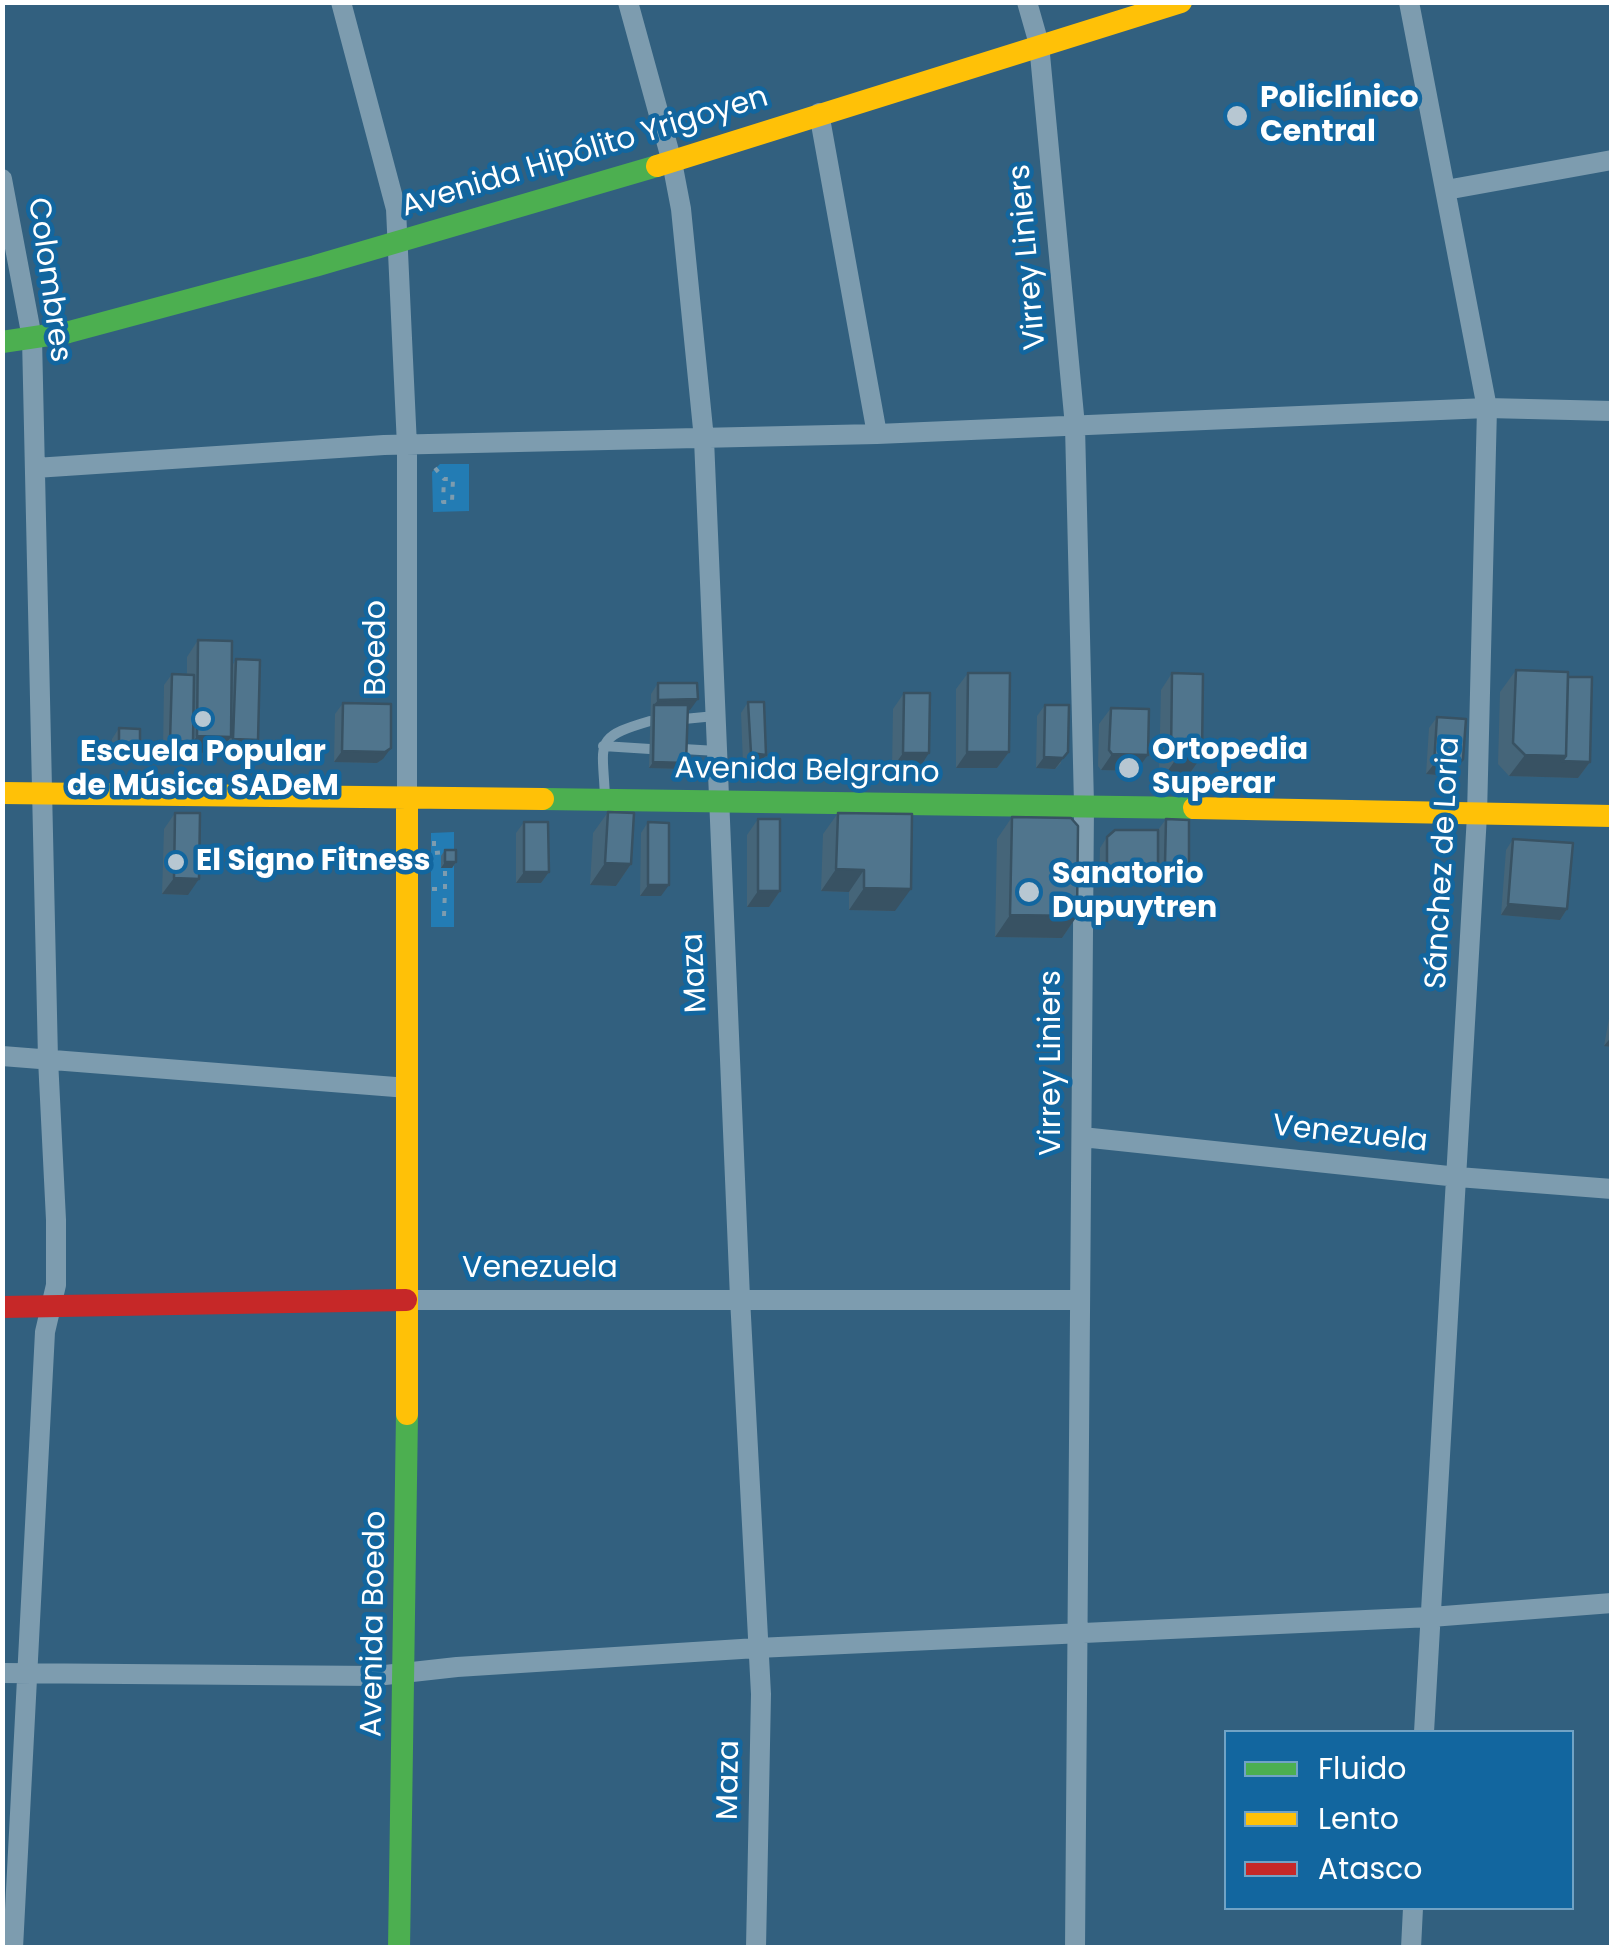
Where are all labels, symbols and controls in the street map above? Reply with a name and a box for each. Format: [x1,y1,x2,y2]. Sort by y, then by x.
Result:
street label: Avenida Hipólito Yrigoyen [397,80,773,226]
place label: Policlínico Central [1260,81,1418,152]
marker: Policlínico Central [1224,103,1250,129]
street label: Virrey Liniers [1003,163,1055,351]
street label: Colombres [19,196,77,364]
street label: Boedo [359,600,395,696]
marker: Escuela Popular de Música SADeM [192,708,214,730]
place label: Ortopedia Superar [1152,733,1308,804]
place label: Escuela Popular de Música SADeM [67,735,339,806]
street label: Sánchez de Loria [1419,736,1469,990]
street label: Avenida Belgrano [674,752,940,792]
marker: Ortopedia Superar [1116,755,1142,781]
place label: El Signo Fitness [196,844,430,880]
marker: El Signo Fitness [165,851,187,873]
place label: Sanatorio Dupuytren [1052,857,1217,928]
marker: Sanatorio Dupuytren [1016,879,1042,905]
street label: Maza [676,932,716,1014]
street label: Virrey Liniers [1034,970,1070,1156]
street label: Venezuela [1271,1109,1429,1161]
street label: Venezuela [462,1251,618,1287]
street label: Avenida Boedo [355,1510,395,1738]
legend [1224,1730,1574,1910]
street label: Maza [711,1740,749,1820]
text: Fluido [1318,1747,1407,1790]
text: Lento [1318,1797,1399,1840]
text: Atasco [1318,1847,1423,1890]

